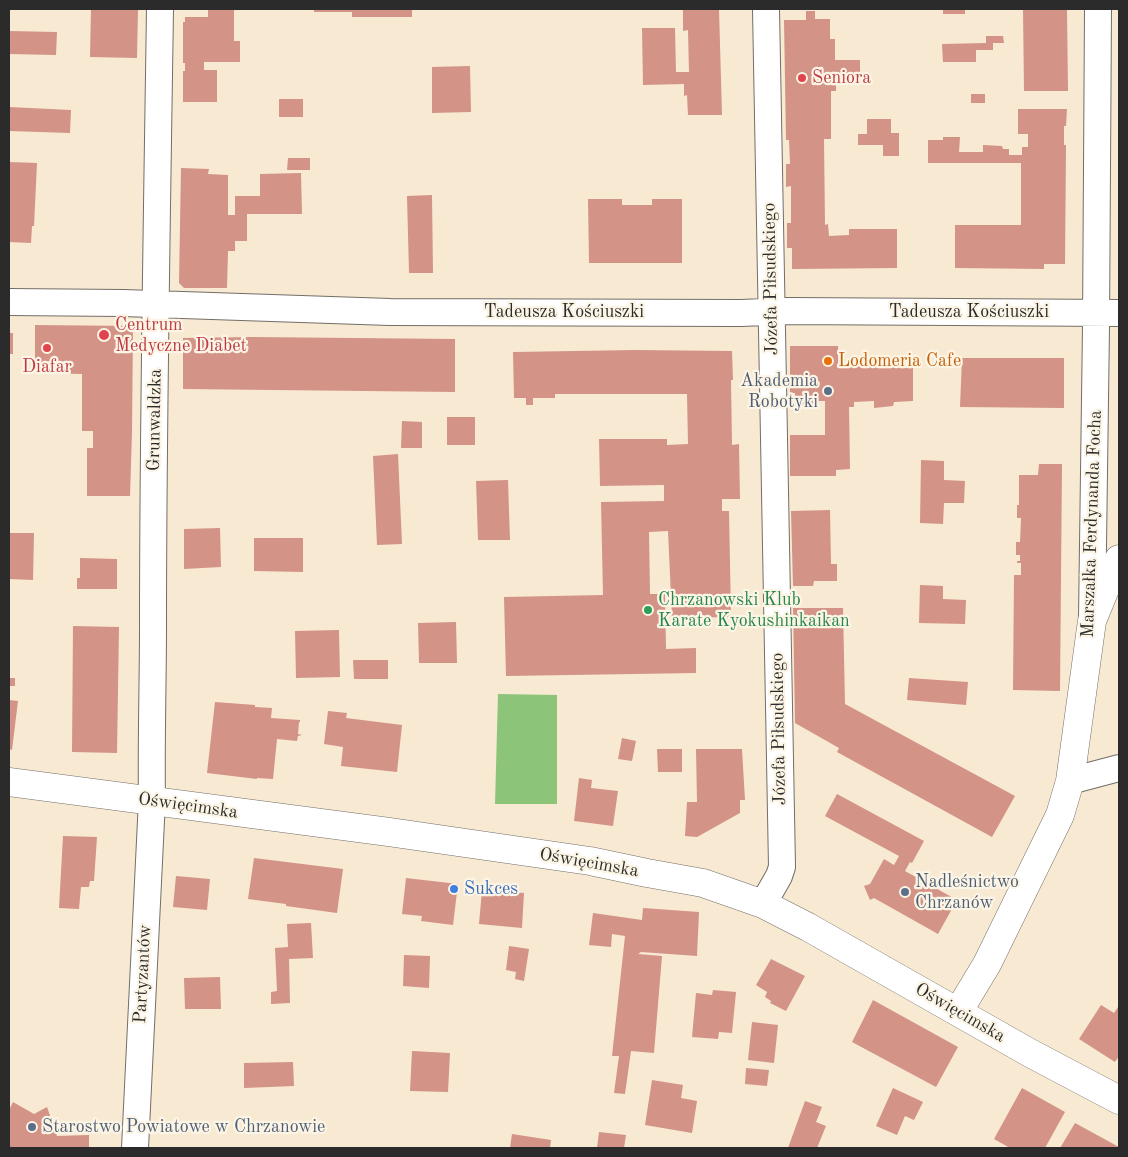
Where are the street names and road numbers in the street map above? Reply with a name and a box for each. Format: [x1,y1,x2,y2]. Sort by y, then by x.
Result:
street label: Józefa Piłsudskiego [759,203,783,355]
street label: Tadeusza Kościuszki [484,301,644,323]
street label: Tadeusza Kościuszki [889,301,1049,323]
street label: Grunwaldzka [143,369,167,471]
street label: Marszałka Ferdynanda Focha [1077,410,1107,638]
street label: Józefa Piłsudskiego [767,653,791,805]
street label: Oświęcimska [137,788,239,824]
street label: Oświęcimska [538,844,640,882]
street label: Partyzantów [130,924,156,1024]
street label: Oświęcimska [911,979,1009,1047]

